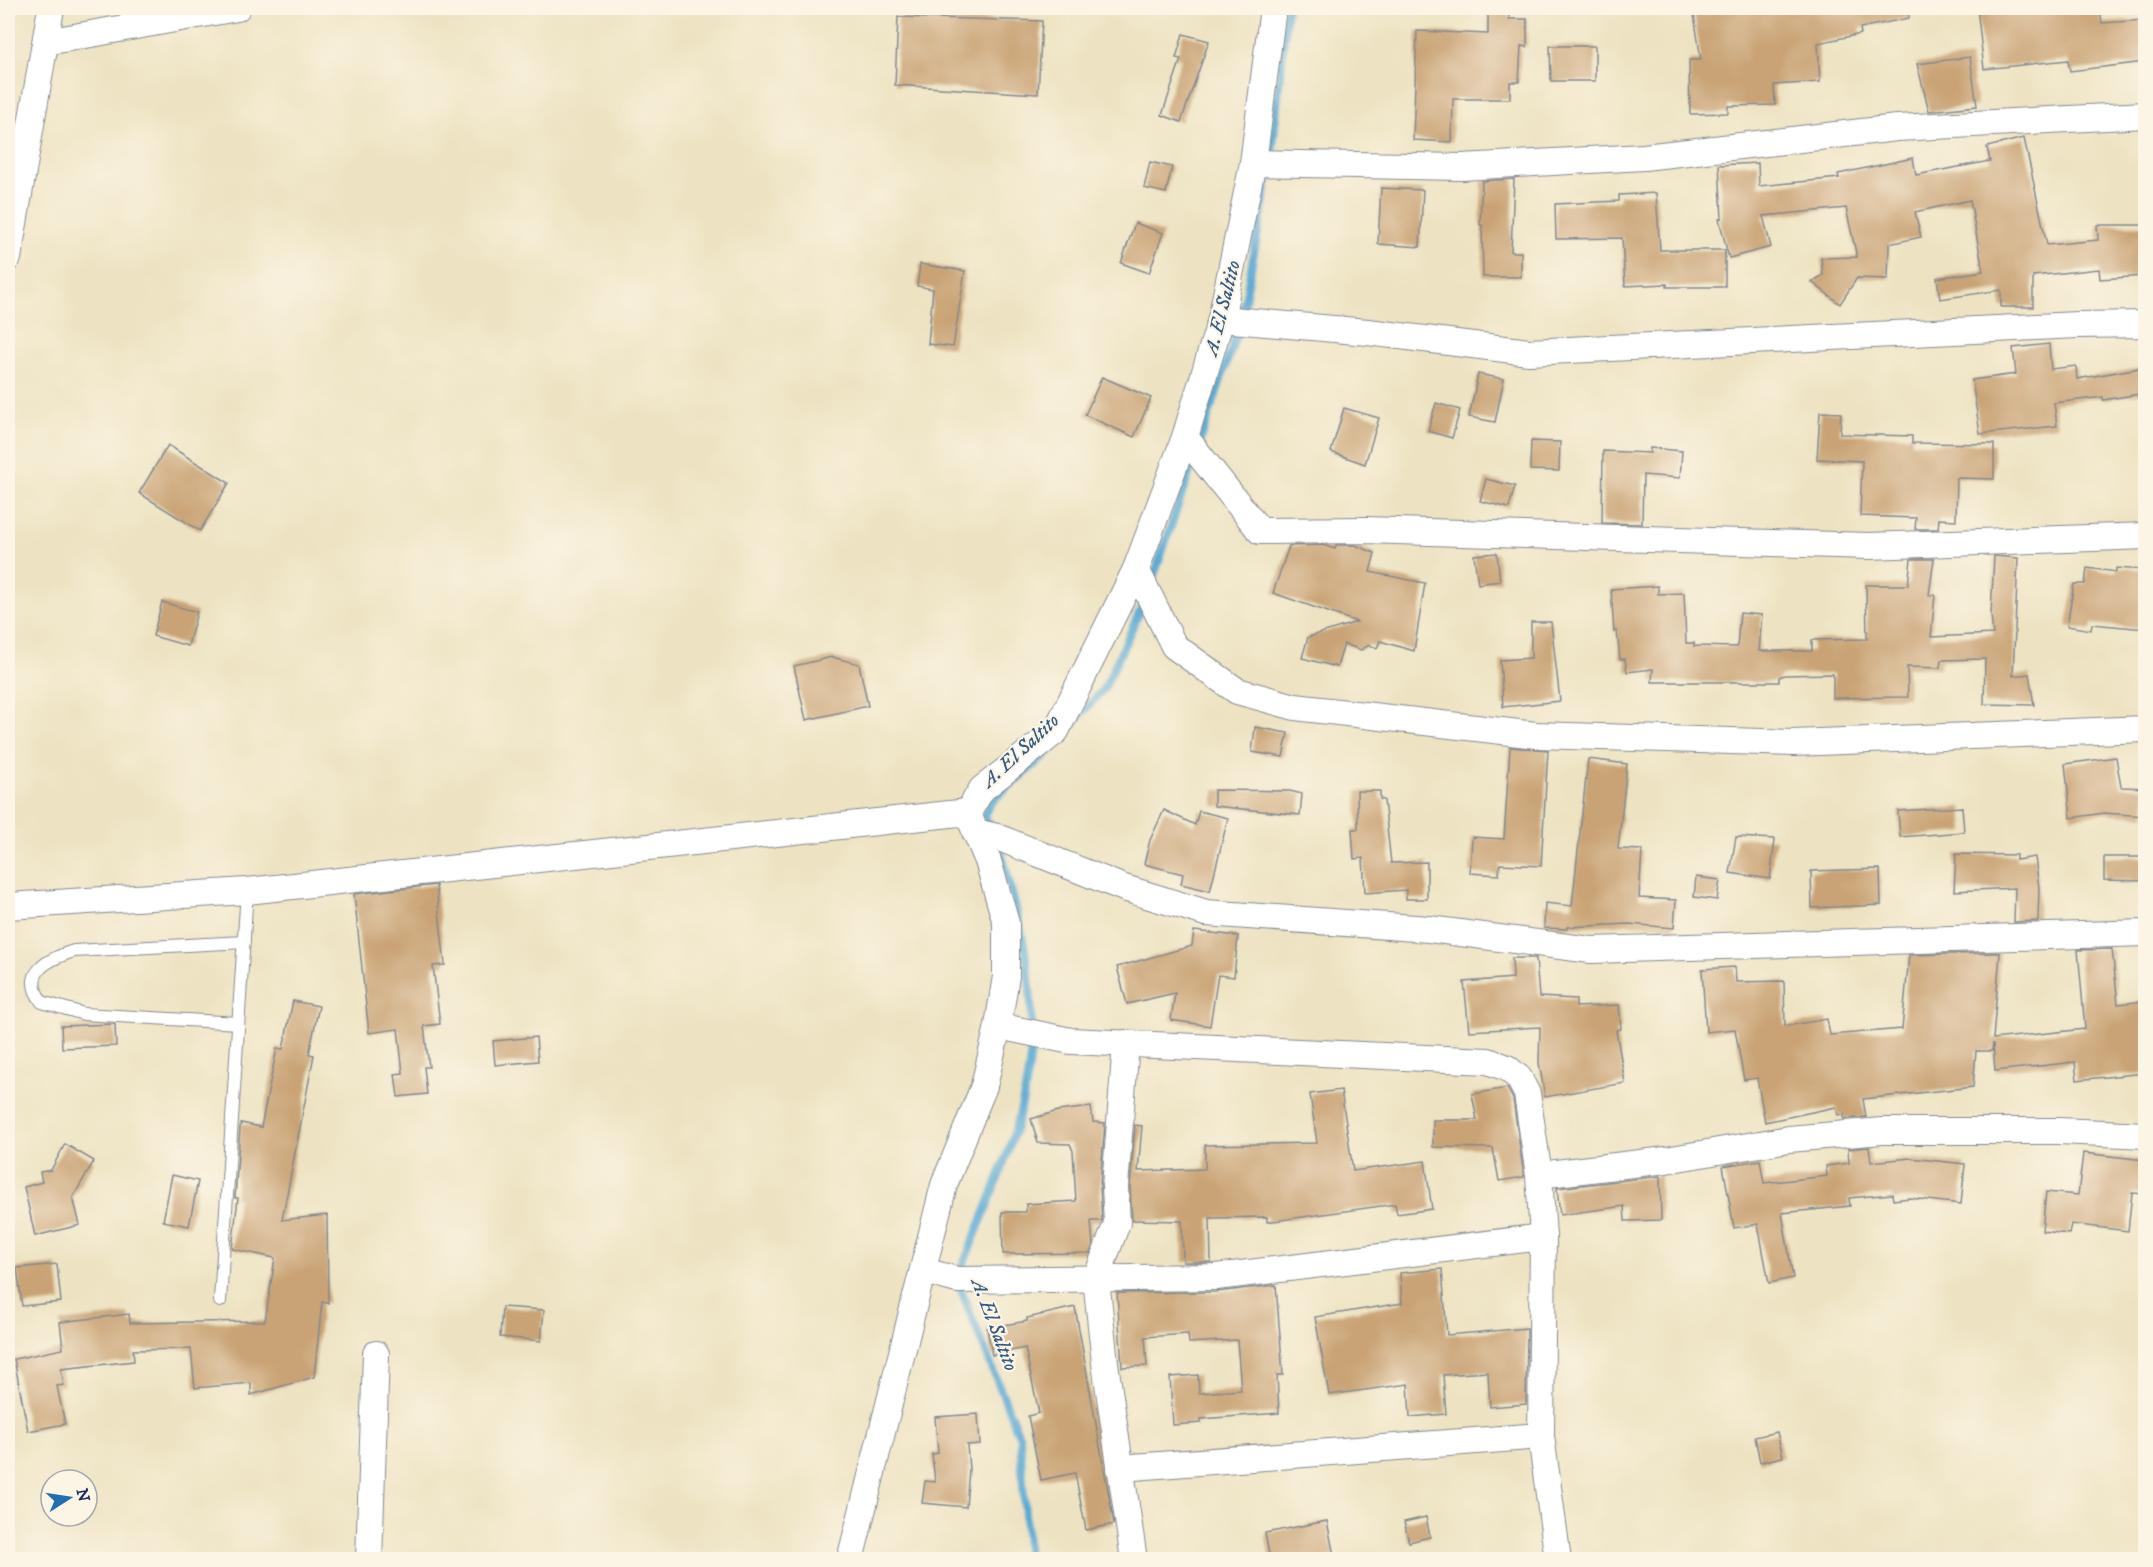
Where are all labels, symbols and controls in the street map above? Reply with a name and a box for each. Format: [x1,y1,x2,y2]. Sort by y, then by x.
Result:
water label: A. El Saltito [1199,258,1247,360]
water label: A. El Saltito [976,709,1065,795]
water label: A. El Saltito [964,1273,1023,1375]
north arrow [39,1468,99,1528]
text: N [72,1487,94,1504]

